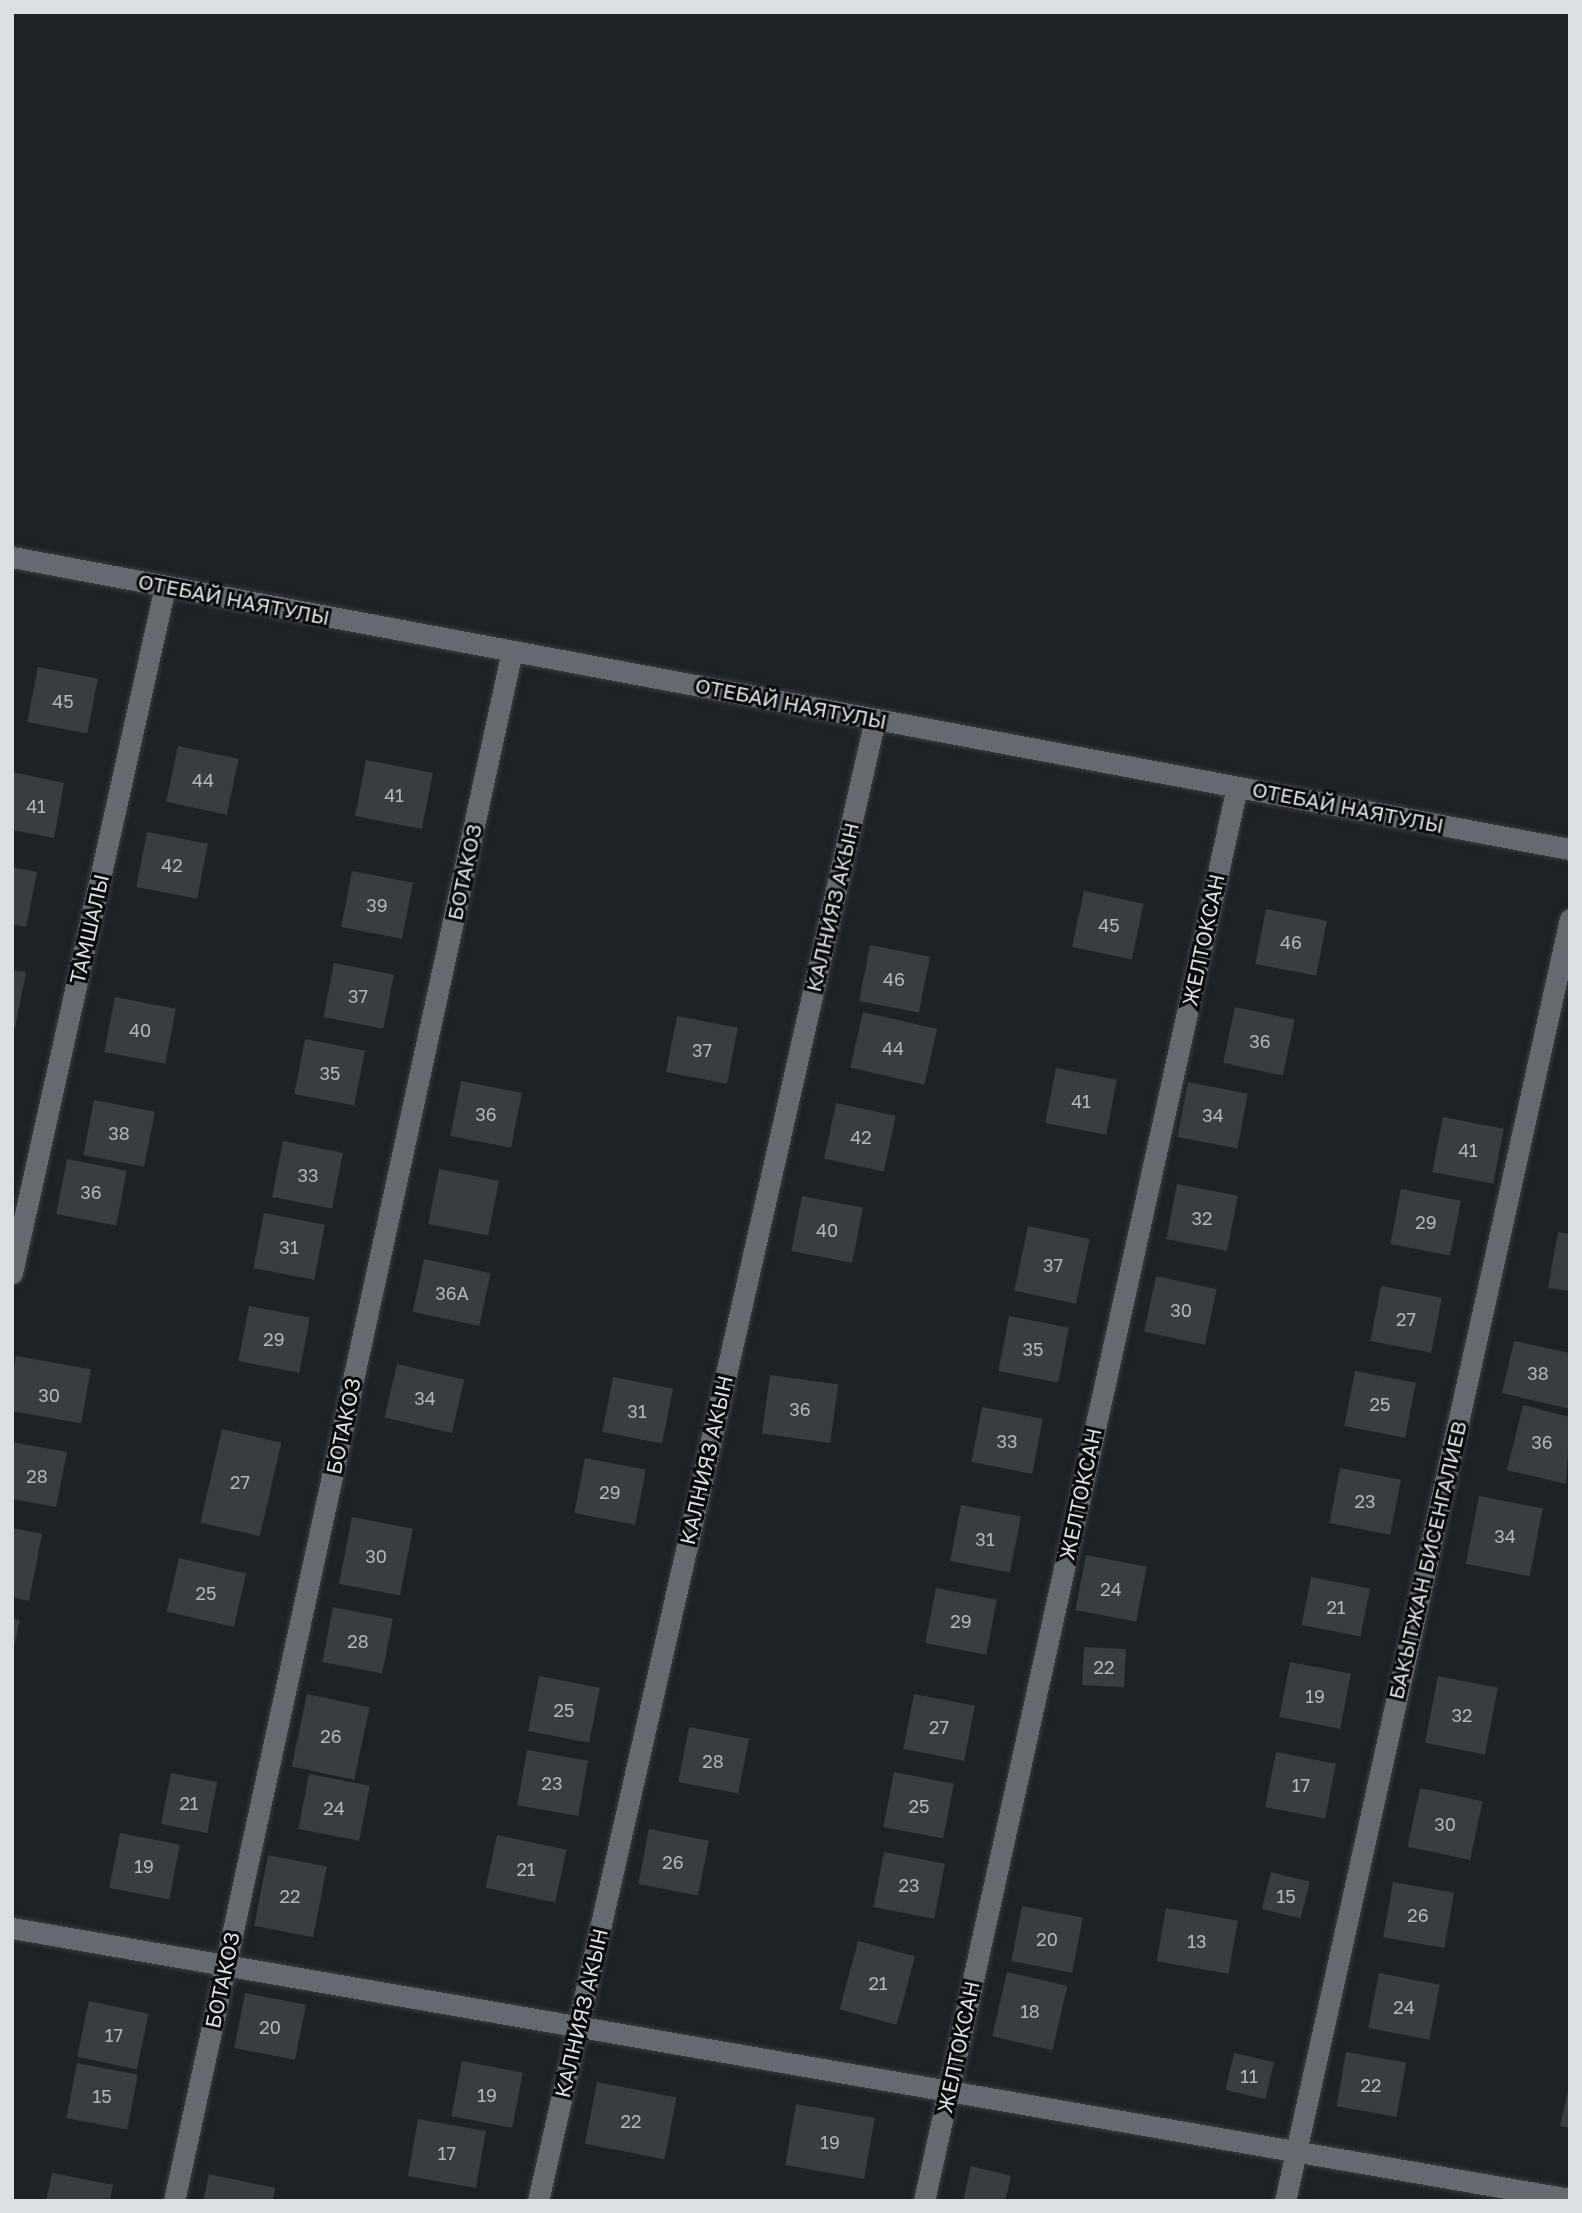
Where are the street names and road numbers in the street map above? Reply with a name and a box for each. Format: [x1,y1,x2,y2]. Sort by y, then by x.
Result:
street label: ОТЕБАЙ НАЯТУЛЫ [136,568,332,630]
street label: ОТЕБАЙ НАЯТУЛЫ [693,672,889,734]
street label: ОТЕБАЙ НАЯТУЛЫ [1250,776,1446,838]
street label: КАЛНИЯЗ АКЫН [800,820,864,994]
street label: БОТАКОЗ [442,822,486,922]
street label: ТАМШАЛЫ [64,872,114,986]
street label: ЖЕЛТОКСАН [1177,872,1229,1008]
street label: КАЛНИЯЗ АКЫН [674,1373,738,1547]
street label: БОТАКОЗ [321,1376,365,1476]
street label: БАКЫТЖАН БИСЕНГАЛИЕВ [1383,1418,1471,1702]
street label: ЖЕЛТОКСАН [1054,1426,1106,1562]
street label: КАЛНИЯЗ АКЫН [549,1926,613,2100]
street label: БОТАКОЗ [200,1930,244,2030]
street label: ЖЕЛТОКСАН [932,1979,984,2115]

